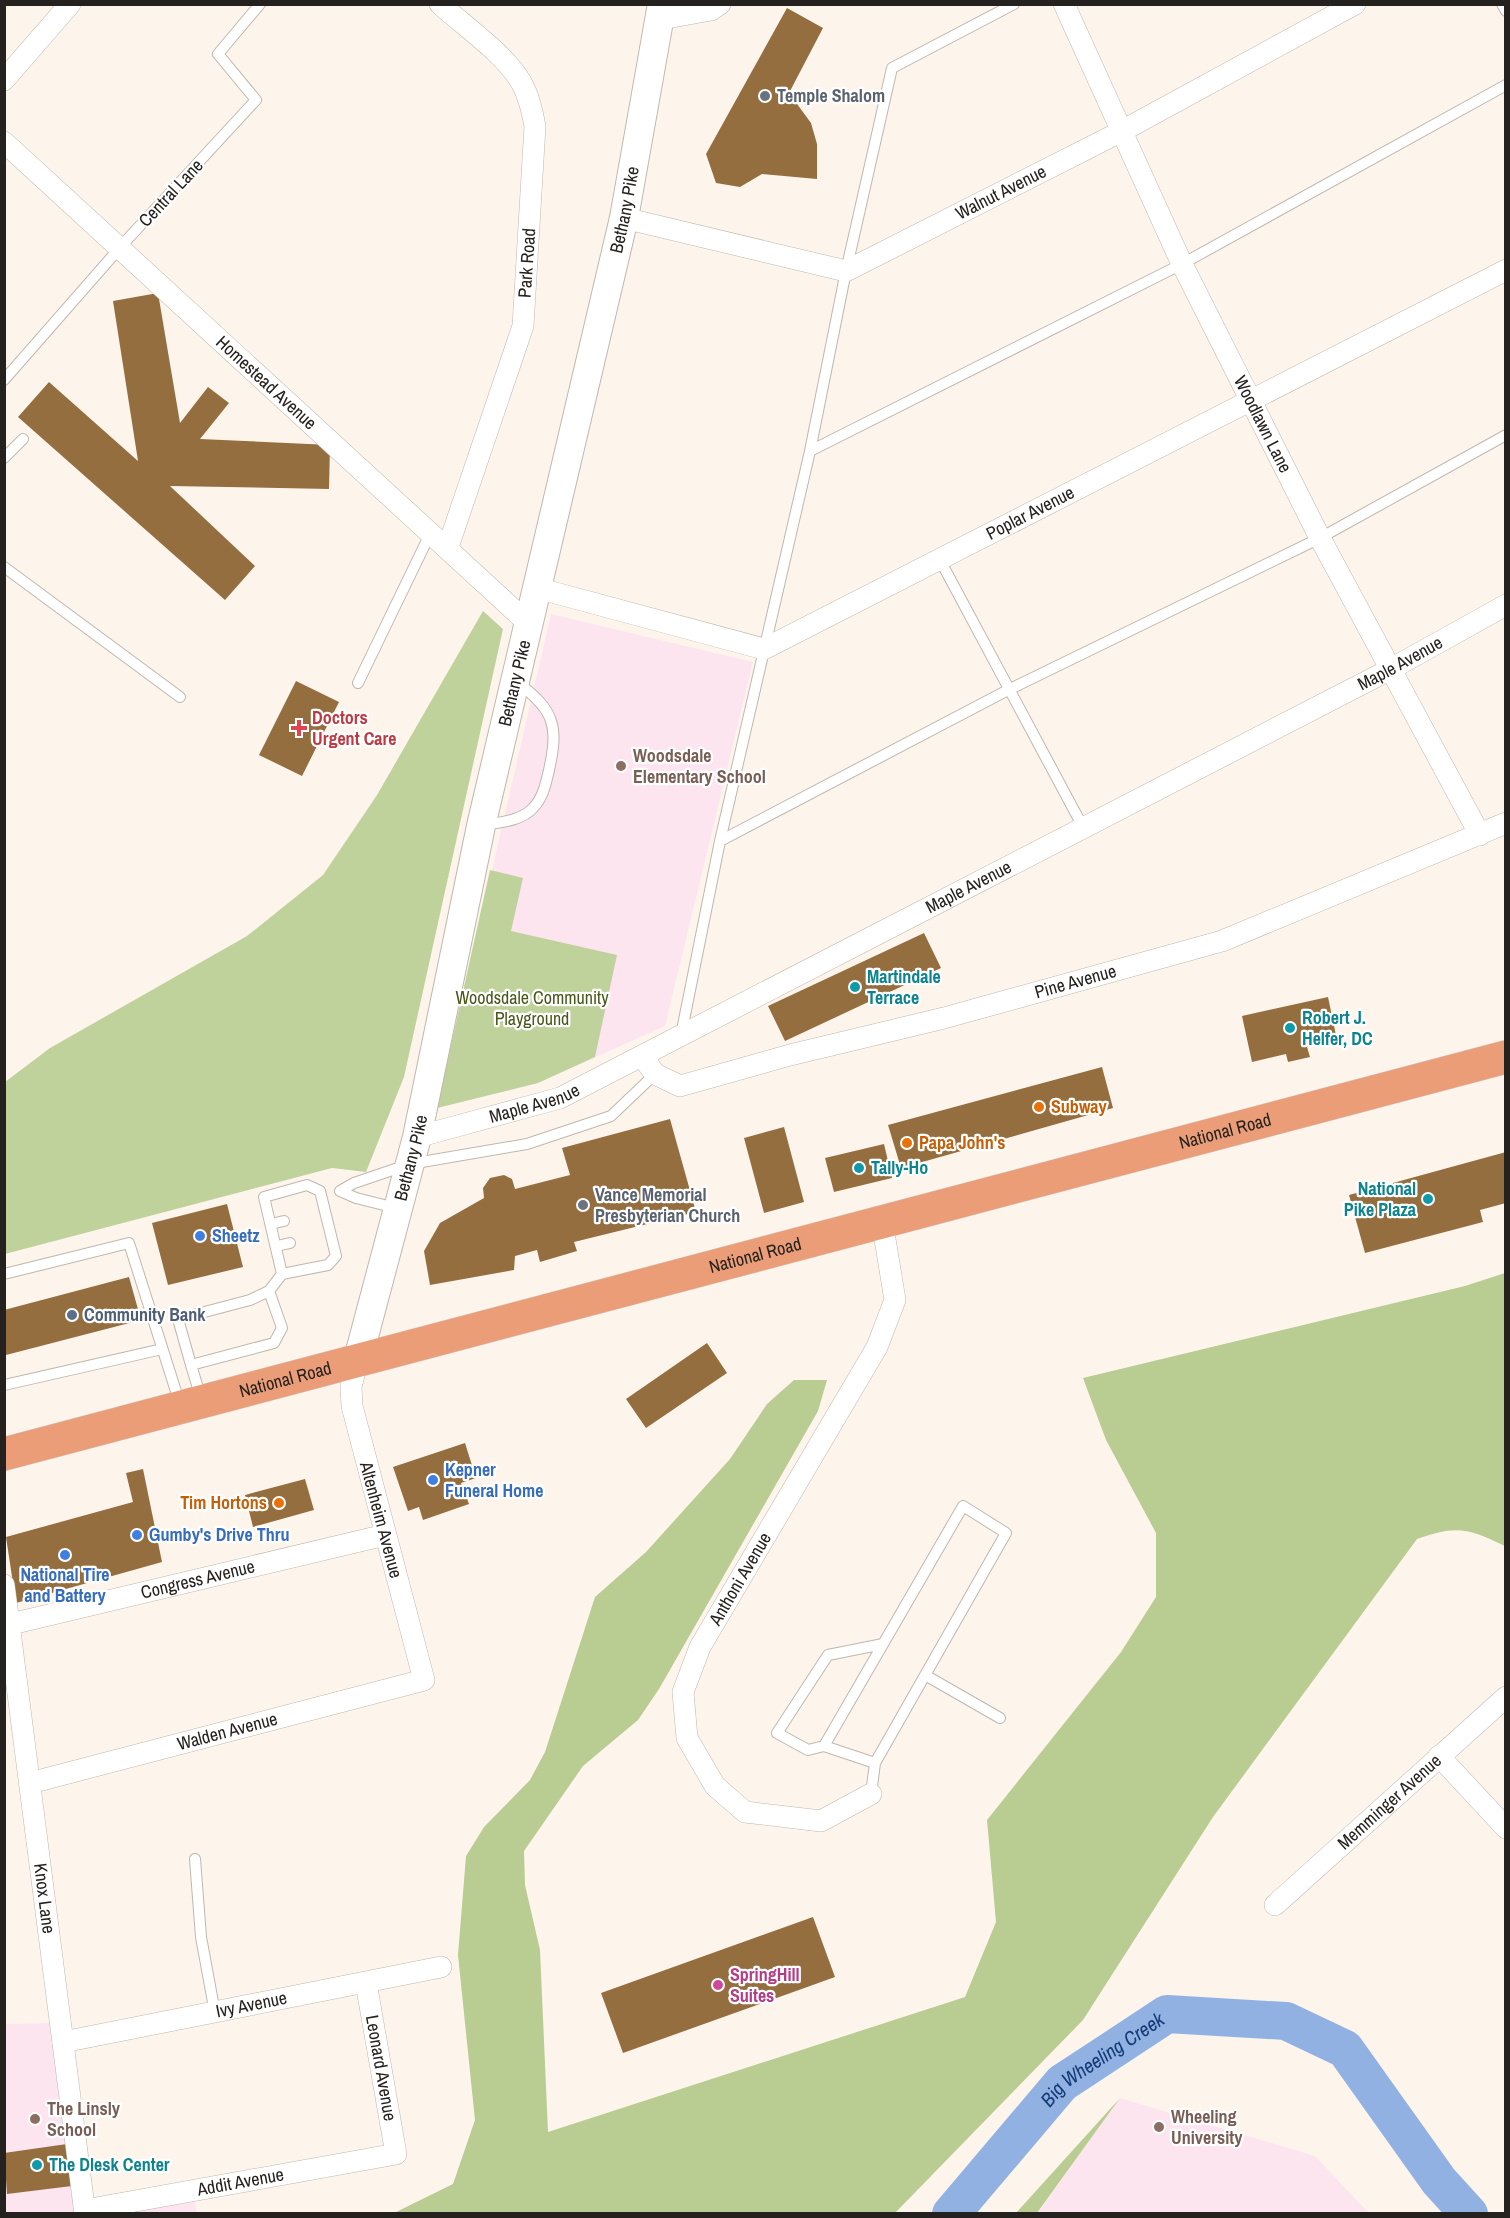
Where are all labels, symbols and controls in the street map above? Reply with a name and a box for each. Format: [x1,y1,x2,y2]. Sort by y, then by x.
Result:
place label: Temple Shalom [777,83,885,108]
marker: Temple Shalom [758,89,772,103]
street label: Central Lane [133,153,209,232]
street label: Walnut Avenue [951,158,1050,225]
street label: Bethany Pike [603,164,645,256]
street label: Park Road [512,227,541,299]
street label: Homestead Avenue [211,330,322,435]
street label: Woodlawn Lane [1228,371,1298,477]
street label: Poplar Avenue [982,480,1078,546]
street label: Maple Avenue [1353,630,1447,696]
street label: Bethany Pike [492,637,536,729]
place label: Doctors Urgent Care [312,705,396,751]
marker: Doctors Urgent Care [290,719,308,737]
place label: Woodsdale Elementary School [633,743,766,789]
marker: Woodsdale Elementary School [614,759,628,773]
street label: Maple Avenue [921,854,1016,919]
street label: Pine Avenue [1032,958,1119,1004]
place label: Martindale Terrace [867,964,941,1010]
marker: Martindale Terrace [848,980,862,994]
park label: Woodsdale Community Playground [455,985,609,1031]
place label: Robert J. Helfer, DC [1302,1005,1373,1051]
marker: Robert J. Helfer, DC [1283,1021,1297,1035]
street label: Maple Avenue [486,1077,584,1129]
place label: Subway [1051,1094,1108,1119]
marker: Subway [1032,1100,1046,1114]
street label: National Road [1176,1107,1274,1155]
street label: Bethany Pike [388,1113,433,1204]
place label: Papa John's [919,1130,1005,1155]
marker: Papa John's [900,1136,914,1150]
place label: Tally-Ho [871,1155,928,1180]
marker: Tally-Ho [852,1161,866,1175]
place label: National Pike Plaza [1344,1176,1417,1222]
place label: Vance Memorial Presbyterian Church [595,1182,740,1228]
marker: National Pike Plaza [1421,1192,1435,1206]
marker: Vance Memorial Presbyterian Church [576,1198,590,1212]
place label: Sheetz [212,1223,260,1248]
marker: Sheetz [193,1229,207,1243]
street label: National Road [706,1231,804,1279]
place label: Community Bank [84,1302,206,1327]
marker: Community Bank [65,1308,79,1322]
street label: National Road [236,1355,334,1403]
place label: Kepner Funeral Home [445,1457,543,1503]
street label: Altenheim Avenue [354,1458,409,1581]
marker: Kepner Funeral Home [426,1473,440,1487]
place label: Tim Hortons [180,1490,267,1515]
marker: Tim Hortons [272,1496,286,1510]
place label: Gumby's Drive Thru [149,1522,290,1547]
street label: Anthoni Avenue [702,1527,777,1631]
marker: Gumby's Drive Thru [130,1528,144,1542]
marker: National Tire and Battery [58,1548,72,1562]
street label: Congress Avenue [138,1553,257,1605]
place label: National Tire and Battery [20,1562,110,1608]
street label: Walden Avenue [174,1706,280,1756]
street label: Memminger Avenue [1332,1748,1447,1855]
street label: Knox Lane [28,1862,62,1935]
place label: SpringHill Suites [730,1962,800,2008]
marker: SpringHill Suites [711,1978,725,1992]
street label: Ivy Avenue [213,1985,289,2023]
water label: Big Wheeling Creek [1034,2005,1170,2112]
street label: Leonard Avenue [360,2013,403,2123]
place label: The Linsly School [47,2096,121,2142]
place label: Wheeling University [1171,2104,1243,2150]
marker: The Linsly School [28,2112,42,2126]
marker: Wheeling University [1152,2120,1166,2134]
place label: The Dlesk Center [49,2152,170,2177]
marker: The Dlesk Center [30,2158,44,2172]
street label: Addit Avenue [194,2161,286,2202]

